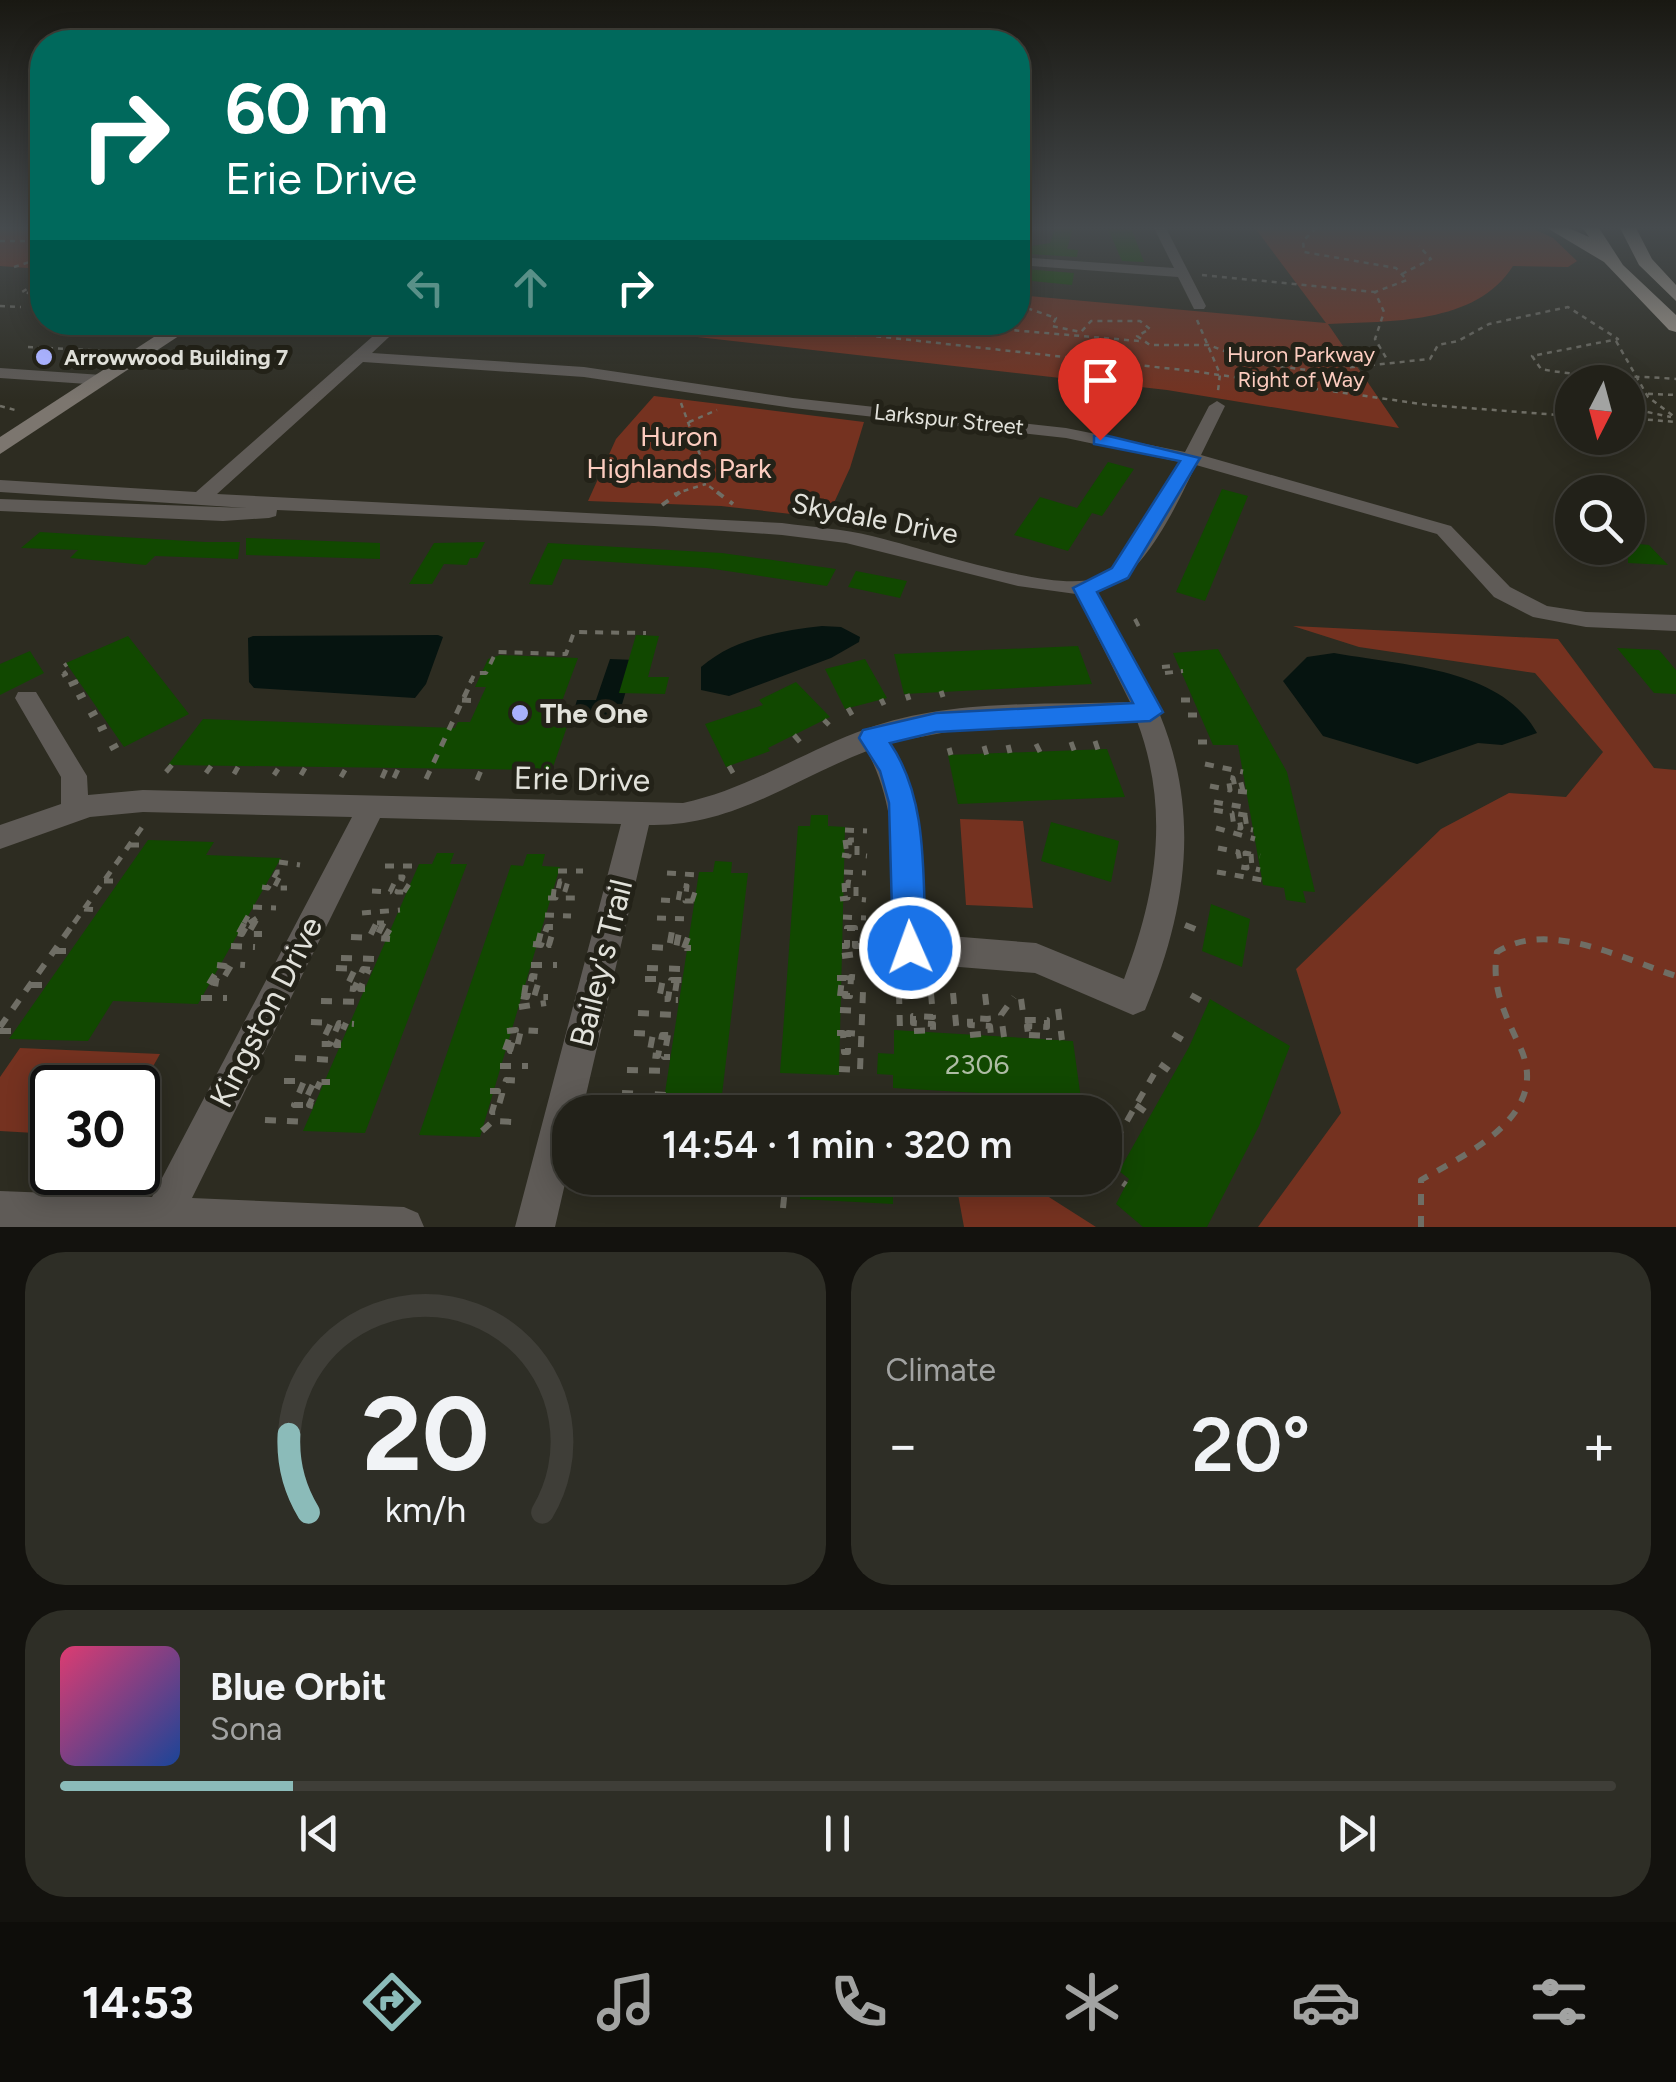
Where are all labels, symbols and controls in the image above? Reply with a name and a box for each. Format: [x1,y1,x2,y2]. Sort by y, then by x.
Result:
text: 60 m [225,66,389,151]
icon: right [60,70,190,200]
text: Erie Drive [225,151,417,205]
icon: left [398,260,453,315]
icon: ahead [503,260,558,315]
icon: right [608,260,663,315]
pin [1058,338,1143,441]
park label: Huron Parkway Right of Way [1227,341,1376,393]
place label: Arrowwood Building 7 [64,344,288,371]
marker: Arrowwood Building 7 [33,346,55,368]
icon: arrive [1073,353,1128,408]
north arrow [1555,365,1645,455]
map controls [1555,365,1645,565]
street label: Larkspur Street [873,398,1025,441]
park label: Huron Highlands Park [586,419,772,485]
button: search [1555,475,1645,565]
street label: Skydale Drive [789,485,961,551]
place label: The One [540,696,648,730]
marker: The One [509,702,531,724]
street label: Erie Drive [513,759,651,799]
street label: Bailey's Trail [562,875,640,1051]
position arrow [858,896,962,1000]
street label: Kingston Drive [202,910,330,1114]
house number: 2306 [945,1047,1009,1081]
speed limit sign: 30 [30,1065,160,1195]
text: 14:54 · 1 min · 320 m [662,1122,1012,1168]
text: Climate [886,1351,996,1389]
text: 20 [361,1371,489,1496]
text: 20° [1191,1400,1310,1490]
text: − [886,1412,920,1478]
text: + [1582,1412,1616,1478]
text: km/h [384,1488,466,1531]
text: Blue Orbit [210,1664,386,1710]
text: Sona [210,1710,282,1748]
icon: previous [292,1806,347,1861]
icon: pause [810,1806,865,1861]
icon: next [1329,1806,1384,1861]
icon: directions [357,1967,427,2037]
icon: music [591,1967,661,2037]
icon: phone [824,1967,894,2037]
icon: climate [1057,1967,1127,2037]
icon: car [1291,1967,1361,2037]
icon: filters [1524,1967,1594,2037]
text: 14:53 [82,1975,194,2029]

